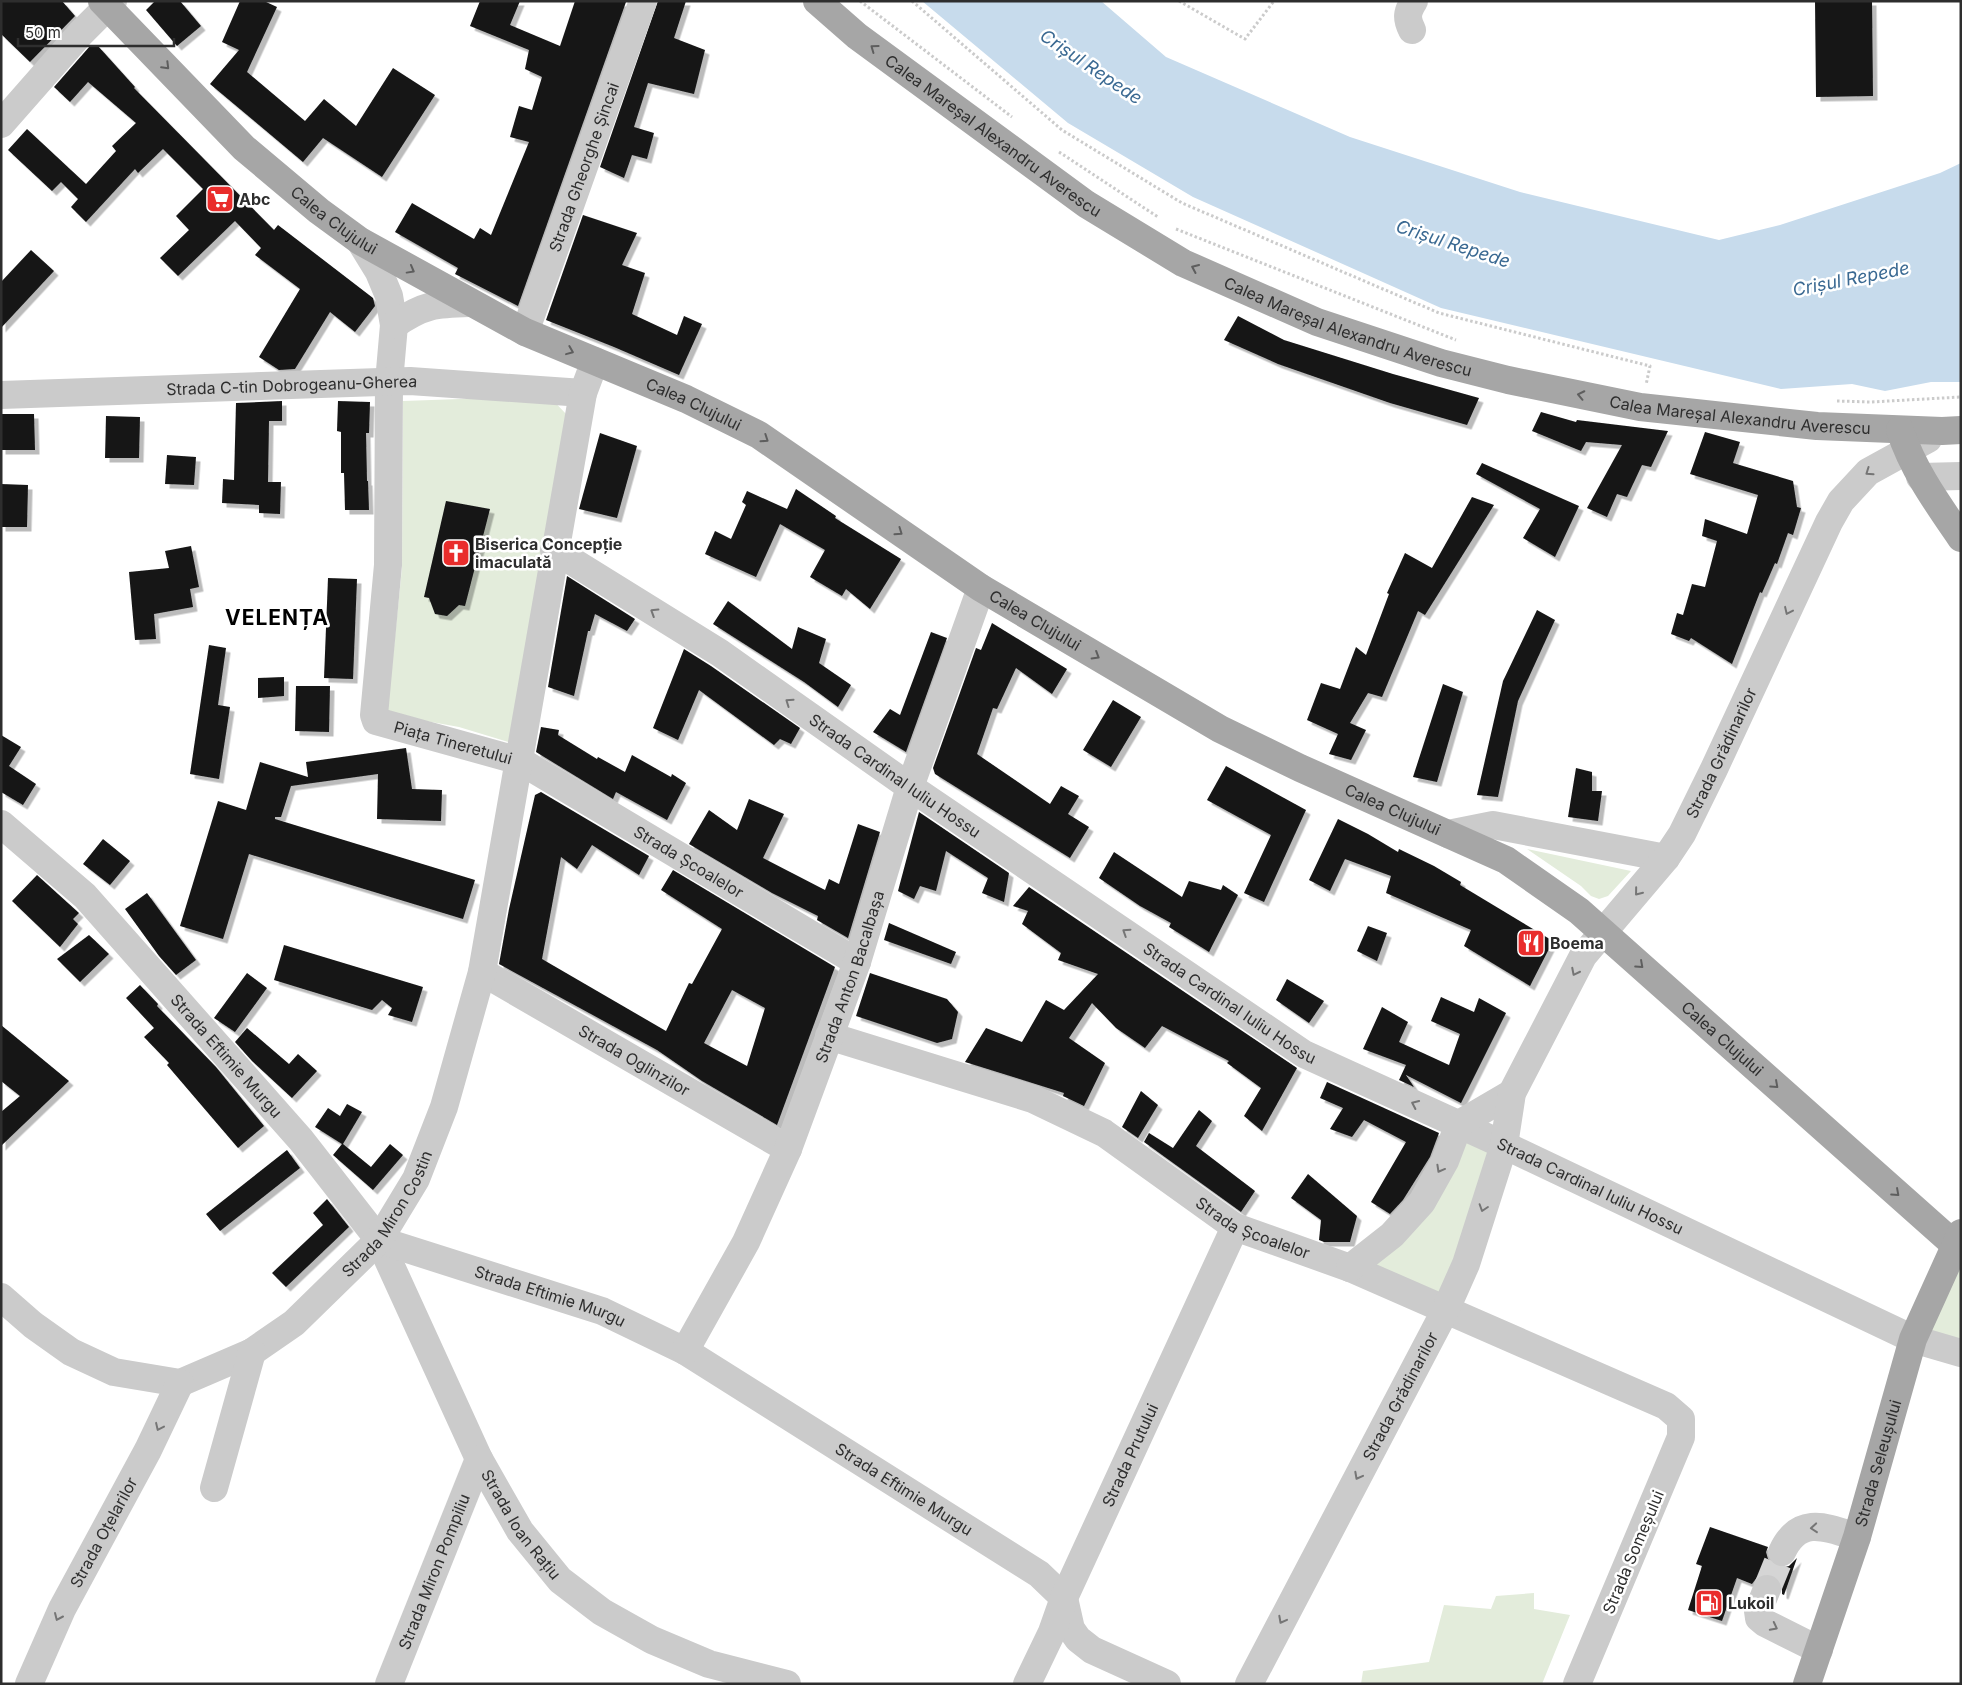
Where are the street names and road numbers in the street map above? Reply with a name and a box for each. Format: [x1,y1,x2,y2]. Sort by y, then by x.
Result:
street label: Calea Mareșal Alexandru Averescu [881,50,1105,221]
street label: Strada Gheorghe Șincai [544,80,623,255]
street label: Calea Clujului [287,182,381,259]
street label: Calea Mareșal Alexandru Averescu [1221,272,1474,380]
street label: Strada C-tin Dobrogeanu-Gherea [166,371,418,399]
street label: Calea Clujului [643,373,745,435]
street label: Calea Mareșal Alexandru Averescu [1608,391,1871,438]
street label: Calea Clujului [986,585,1085,655]
street label: Strada Grădinarilor [1681,684,1761,822]
street label: Strada Cardinal Iuliu Hossu [805,709,984,842]
street label: Piața Tineretului [392,716,514,768]
street label: Calea Clujului [1342,779,1444,840]
street label: Strada Școalelor [630,821,747,902]
street label: Strada Anton Bacalbașa [811,888,888,1066]
street label: Strada Cardinal Iuliu Hossu [1140,938,1319,1068]
street label: Strada Eftimie Murgu [166,990,286,1122]
street label: Calea Clujului [1677,997,1768,1080]
street label: Strada Oglinzilor [575,1020,694,1100]
street label: Strada Cardinal Iuliu Hossu [1494,1133,1687,1239]
street label: Strada Miron Costin [337,1148,436,1281]
street label: Strada Școalelor [1192,1192,1313,1263]
street label: Strada Eftimie Murgu [472,1261,629,1331]
street label: Strada Grădinarilor [1358,1329,1442,1464]
street label: Strada Seleușului [1850,1397,1905,1529]
street label: Strada Prutului [1097,1400,1162,1510]
street label: Strada Eftimie Murgu [832,1438,976,1540]
street label: Strada Ioan Rațiu [477,1466,565,1583]
street label: Strada Oțelarilor [65,1474,141,1591]
street label: Strada Someșului [1598,1487,1668,1617]
street label: Strada Miron Pompiliu [394,1491,474,1652]

